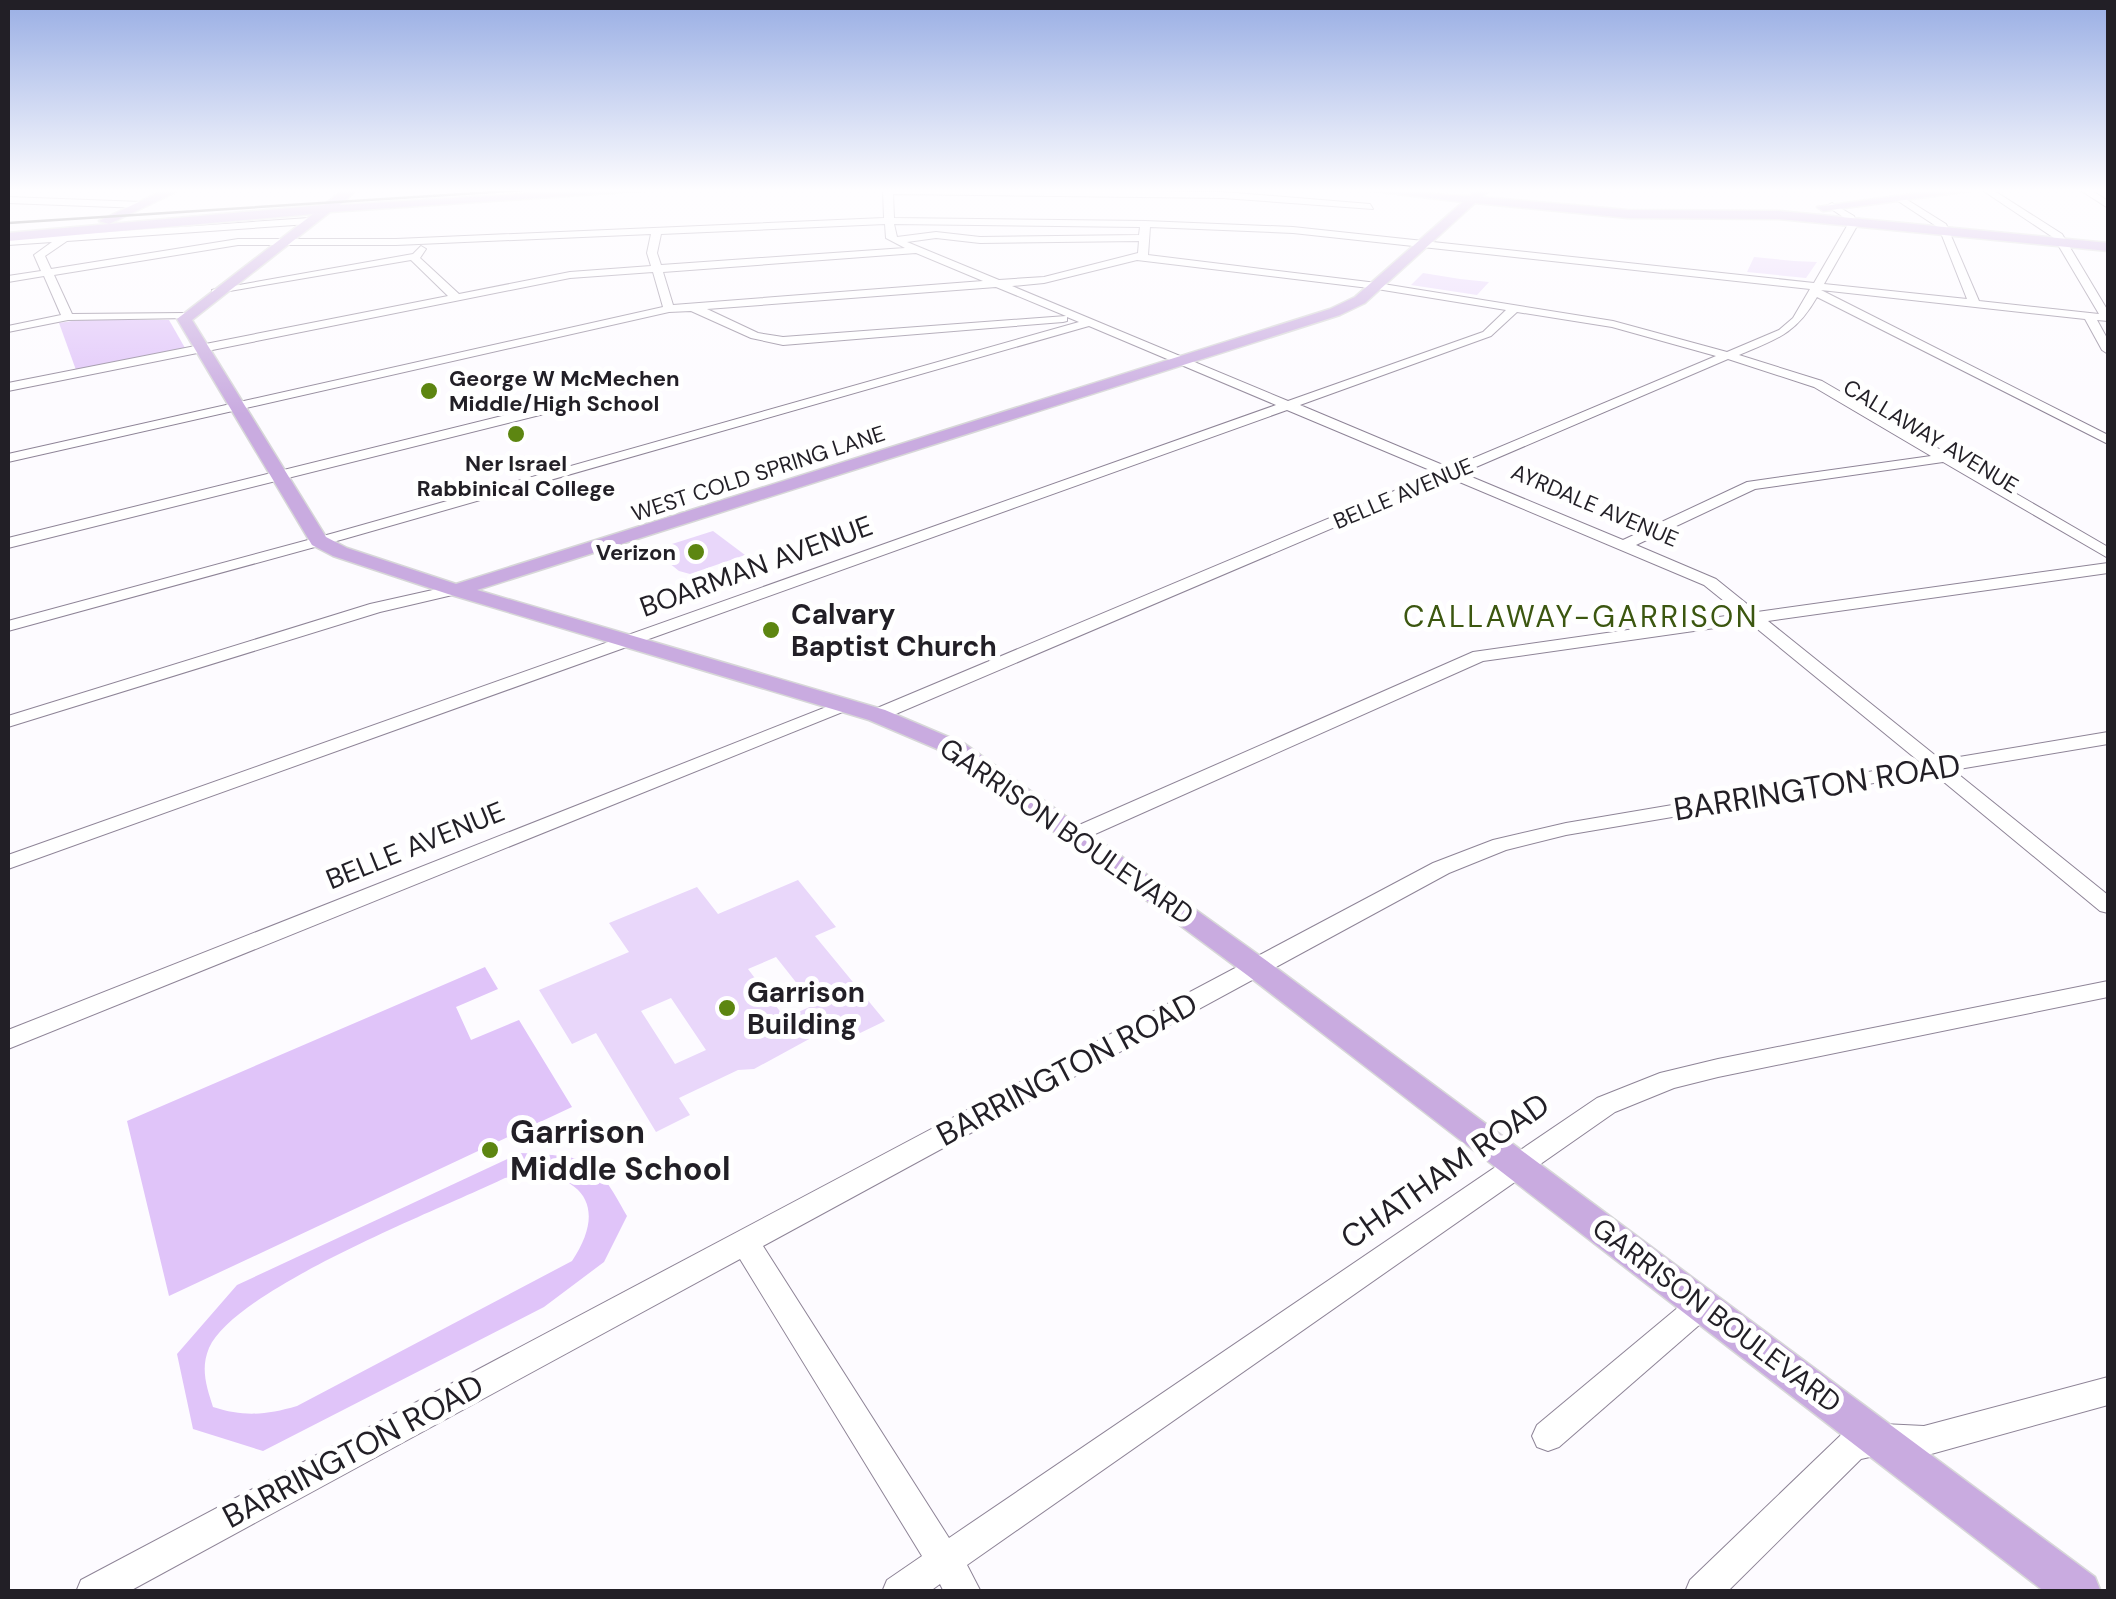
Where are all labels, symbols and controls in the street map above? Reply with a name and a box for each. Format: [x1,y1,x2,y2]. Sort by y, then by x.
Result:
place label: George W McMechen Middle/High School [449,364,680,418]
street label: CALLAWAY AVENUE [1838,373,2024,500]
marker: George W McMechen Middle/High School [418,380,440,402]
street label: WEST COLD SPRING LANE [628,419,889,528]
marker: Ner Israel Rabbinical College [505,423,527,445]
place label: Ner Israel Rabbinical College [417,449,615,503]
street label: BELLE AVENUE [1329,451,1477,536]
street label: AYRDALE AVENUE [1507,457,1683,554]
street label: BOARMAN AVENUE [635,507,878,626]
place label: Verizon [596,538,676,567]
marker: Verizon [685,541,707,563]
place label: Calvary Baptist Church [791,596,997,665]
district label: CALLAWAY-GARRISON [1403,597,1759,636]
marker: Calvary Baptist Church [760,619,782,641]
street label: GARRISON BOULEVARD [932,730,1201,933]
street label: BARRINGTON ROAD [1671,744,1963,830]
street label: BELLE AVENUE [320,793,510,898]
place label: Garrison Building [747,974,865,1043]
street label: BARRINGTON ROAD [929,982,1205,1156]
marker: Garrison Building [716,997,738,1019]
street label: CHATHAM ROAD [1332,1083,1558,1259]
place label: Garrison Middle School [510,1111,730,1190]
marker: Garrison Middle School [479,1139,501,1161]
street label: GARRISON BOULEVARD [1585,1210,1849,1421]
street label: BARRINGTON ROAD [215,1364,491,1538]

